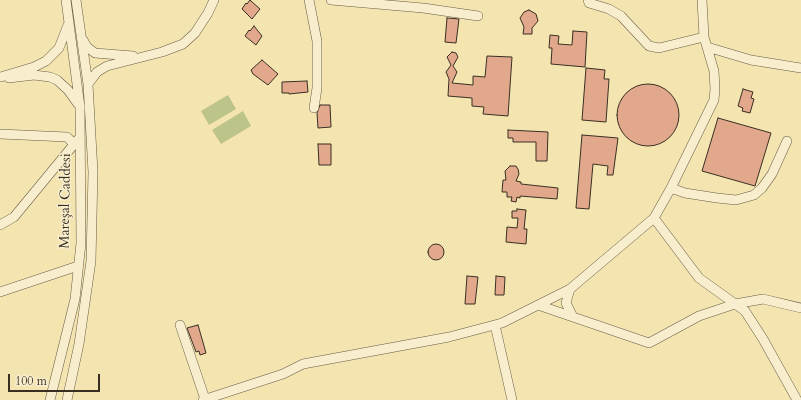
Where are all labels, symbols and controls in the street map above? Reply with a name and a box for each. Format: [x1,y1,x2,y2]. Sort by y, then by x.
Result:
street label: Mareşal Caddesi [57,153,75,249]
scale bar [10,366,102,392]
text: 100 m [15,373,47,389]

